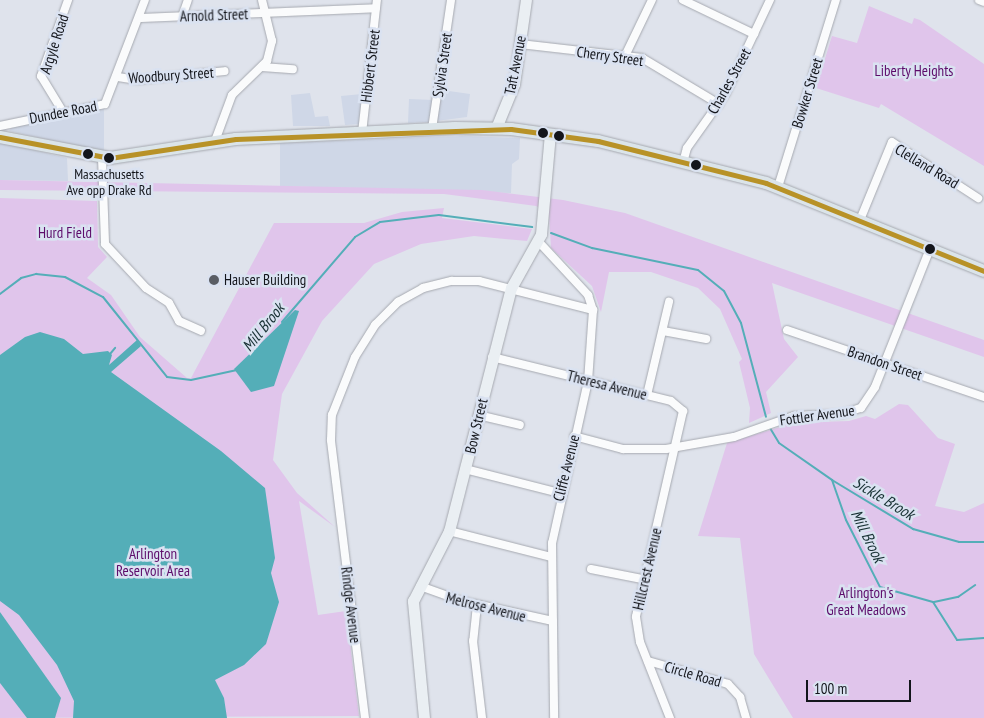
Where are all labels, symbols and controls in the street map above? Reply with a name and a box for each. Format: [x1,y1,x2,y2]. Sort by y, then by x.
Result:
street label: Arnold Street [179,5,249,25]
street label: Argyle Road [36,12,72,76]
street label: Hibbert Street [357,29,383,103]
street label: Sylvia Street [429,32,455,98]
street label: Taft Avenue [500,34,530,96]
street label: Cherry Street [575,42,645,70]
street label: Charles Street [704,45,754,117]
street label: Bowker Street [788,56,826,130]
park label: Liberty Heights [874,62,954,80]
street label: Woodbury Street [127,63,215,87]
street label: Dundee Road [28,97,98,127]
unlabelled marker [538,128,548,138]
unlabelled marker [554,131,564,141]
street label: Clelland Road [892,140,962,192]
unlabelled marker [83,149,93,159]
marker: Massachusetts Ave opp Drake Rd [104,153,114,163]
unlabelled marker [691,160,701,170]
place label: Massachusetts Ave opp Drake Rd [66,166,152,198]
park label: Hurd Field [38,224,92,242]
unlabelled marker [925,244,935,254]
place label: Hauser Building [224,271,306,289]
marker: Hauser Building [208,274,220,286]
water label: Mill Brook [238,299,288,355]
street label: Brandon Street [845,342,925,384]
street label: Theresa Avenue [565,366,649,404]
street label: Bow Street [461,396,491,456]
street label: Fottler Avenue [778,401,856,429]
street label: Cliffe Avenue [549,433,583,503]
water label: Sickle Brook [850,472,918,524]
water label: Mill Brook [847,506,889,566]
street label: Hillcrest Avenue [629,526,665,612]
park label: Arlington Reservoir Area [116,544,190,579]
street label: Rindge Avenue [337,566,365,644]
park label: Arlington's Great Meadows [826,583,906,618]
street label: Melrose Avenue [444,588,528,626]
street label: Circle Road [663,657,723,691]
scale bar [809,670,914,702]
text: 100 m [814,679,847,698]

